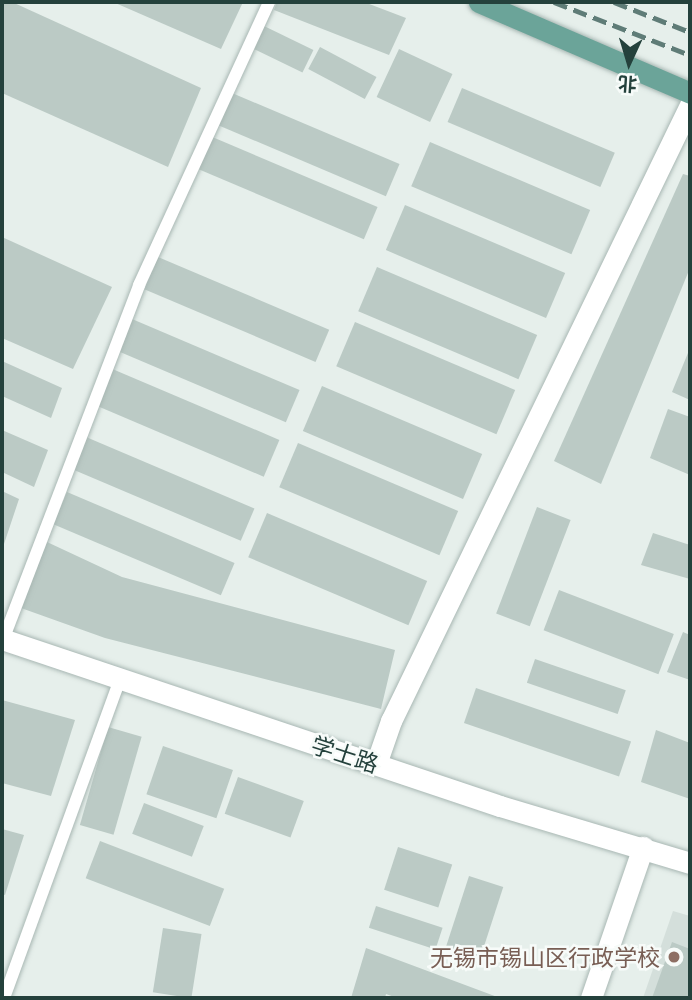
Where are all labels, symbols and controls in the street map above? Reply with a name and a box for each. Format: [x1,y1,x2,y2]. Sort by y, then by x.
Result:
north arrow [594,28,664,98]
text: 北 [617,71,638,97]
street label: 学士路 [308,730,382,778]
place label: 无锡市锡山区行政学校 [430,943,660,971]
marker: 无锡市锡山区行政学校 [666,949,682,965]

